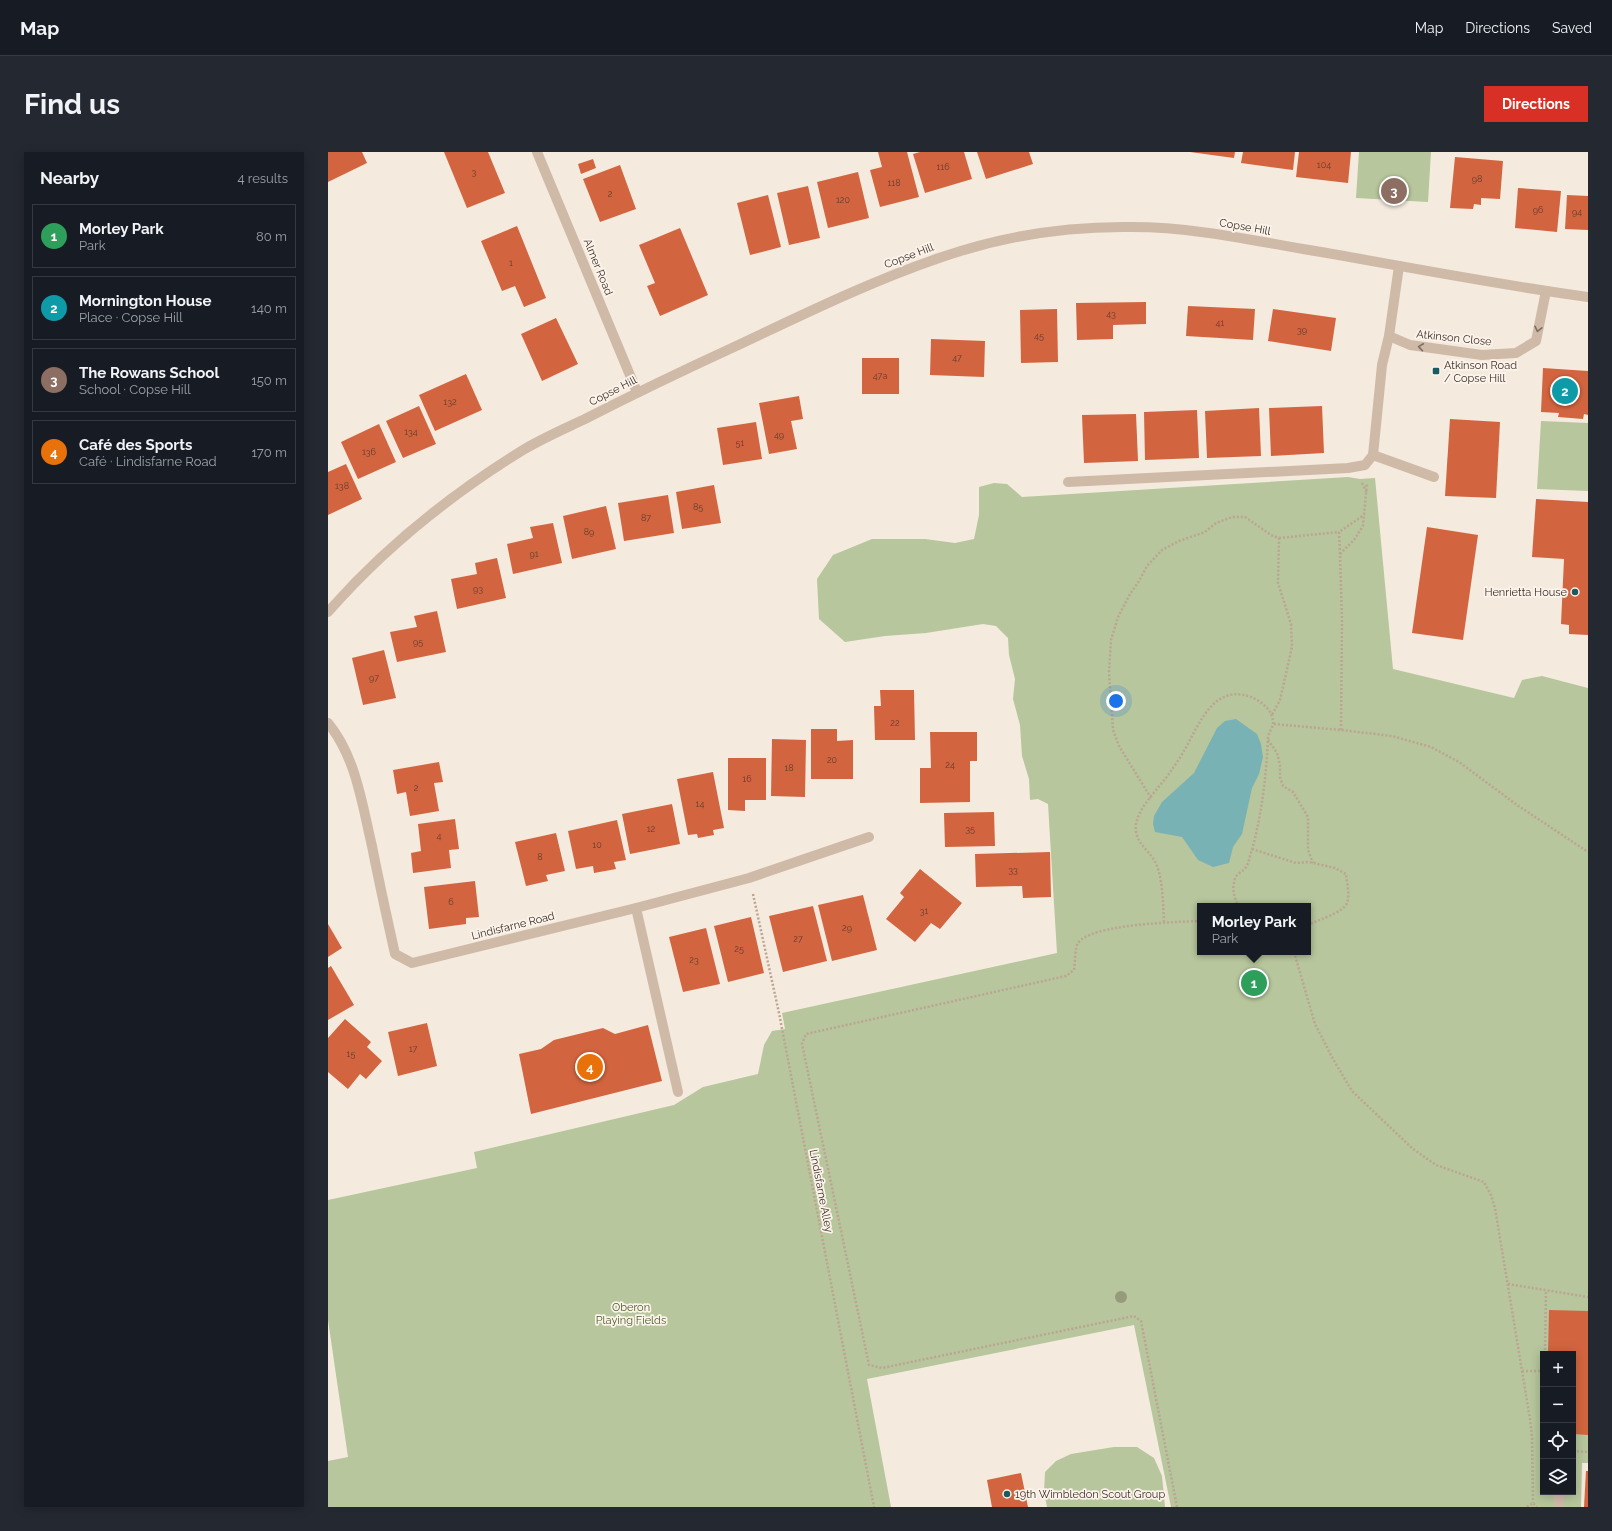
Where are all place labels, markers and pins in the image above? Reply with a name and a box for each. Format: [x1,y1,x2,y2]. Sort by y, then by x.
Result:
pin: 3 [1381,176,1407,206]
place label: Atkinson Road / Copse Hill [1444,359,1517,385]
marker: Atkinson Road / Copse Hill [1431,366,1441,376]
pin: 2 [1552,376,1578,406]
place label: Henrietta House [1484,586,1568,599]
marker: Henrietta House [1570,587,1580,597]
pin: 1 [1241,968,1267,998]
pin: 4 [577,1052,603,1082]
place label: 19th Wimbledon Scout Group [1015,1488,1165,1501]
marker: 19th Wimbledon Scout Group [1002,1489,1012,1499]

